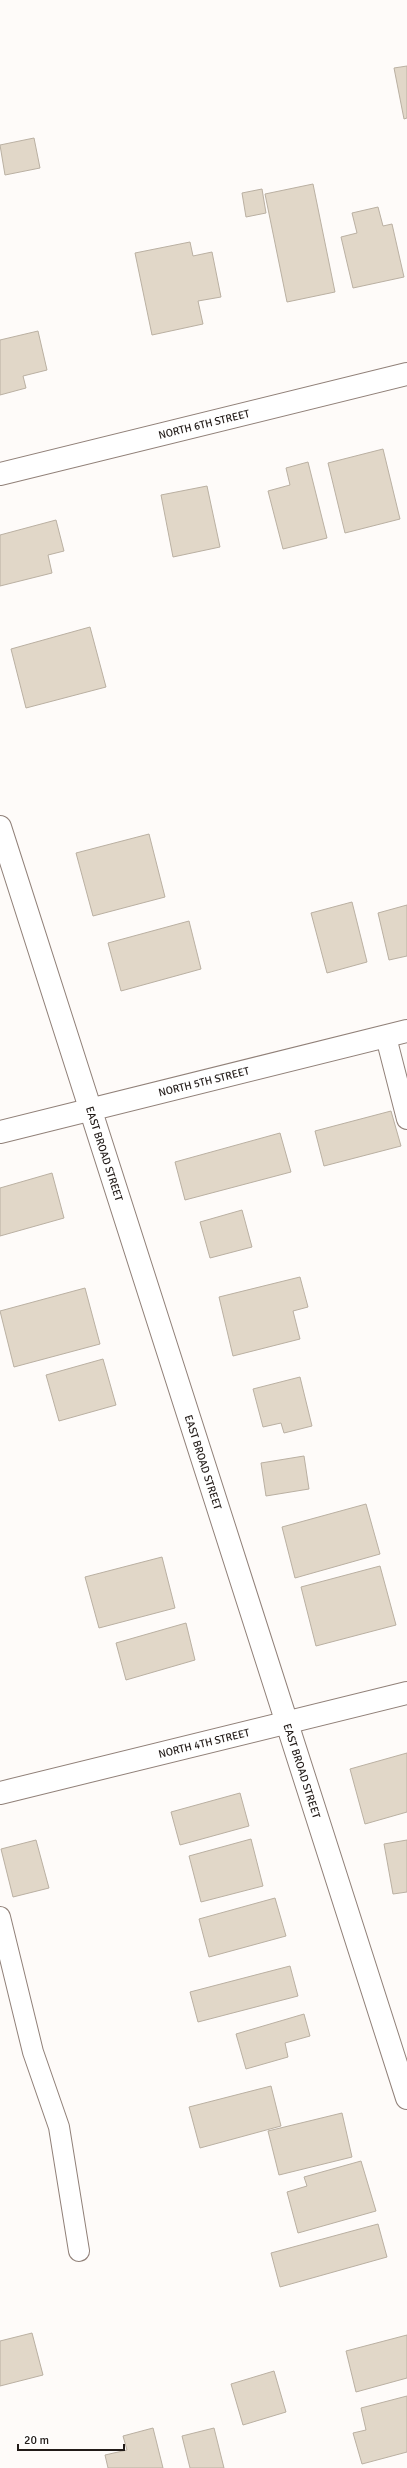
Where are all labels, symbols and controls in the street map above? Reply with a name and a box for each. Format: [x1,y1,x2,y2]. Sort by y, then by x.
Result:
street label: NORTH 6TH STREET [157,407,252,442]
street label: NORTH 5TH STREET [157,1064,251,1099]
street label: EAST BROAD STREET [83,1105,126,1203]
street label: EAST BROAD STREET [182,1413,224,1512]
street label: EAST BROAD STREET [280,1722,323,1821]
street label: NORTH 4TH STREET [157,1726,252,1761]
scale bar [18,2426,124,2452]
text: 20 m [24,2433,49,2448]

